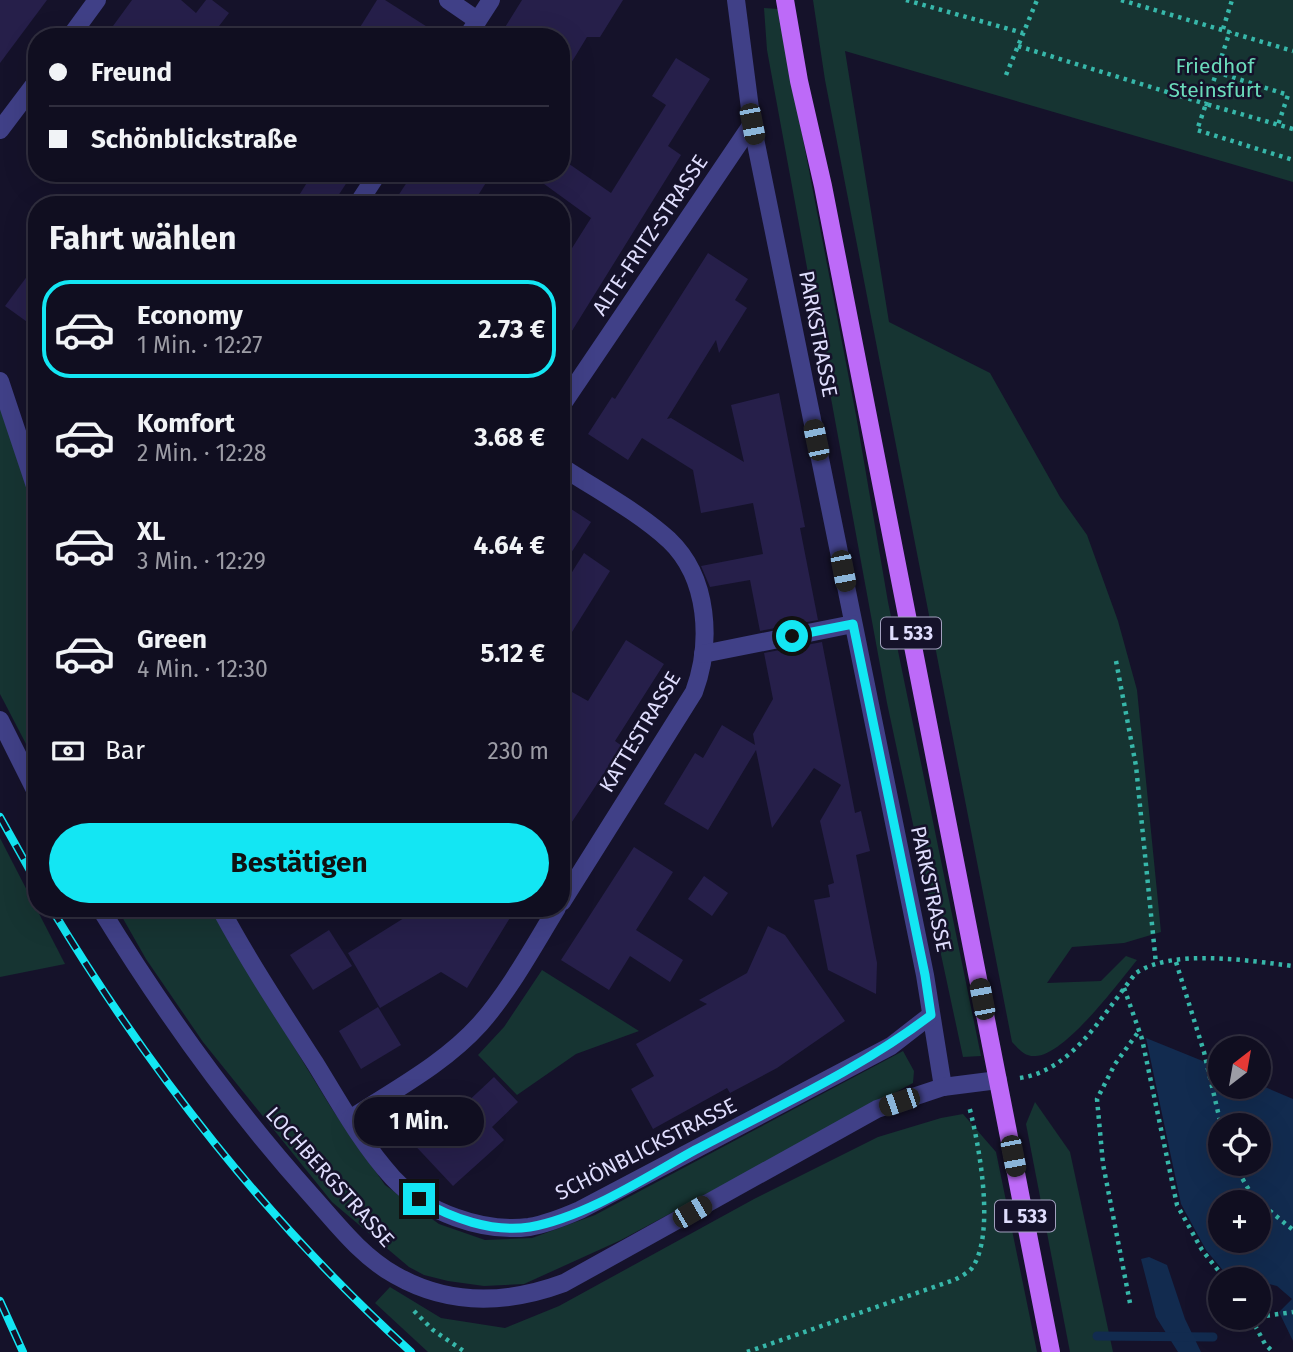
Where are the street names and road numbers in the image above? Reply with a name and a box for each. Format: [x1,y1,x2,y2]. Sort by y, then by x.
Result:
street label: ALTE-FRITZ-STRASSE [587,150,713,320]
street label: PARKSTRASSE [793,269,843,399]
road number: L 533 [881,618,941,648]
street label: KATTESTRASSE [594,667,686,797]
street label: PARKSTRASSE [905,824,957,954]
street label: SCHÖNBLICKSTRASSE [551,1092,741,1206]
street label: LOCHBERGSTRASSE [260,1101,400,1253]
road number: L 533 [995,1200,1055,1232]

